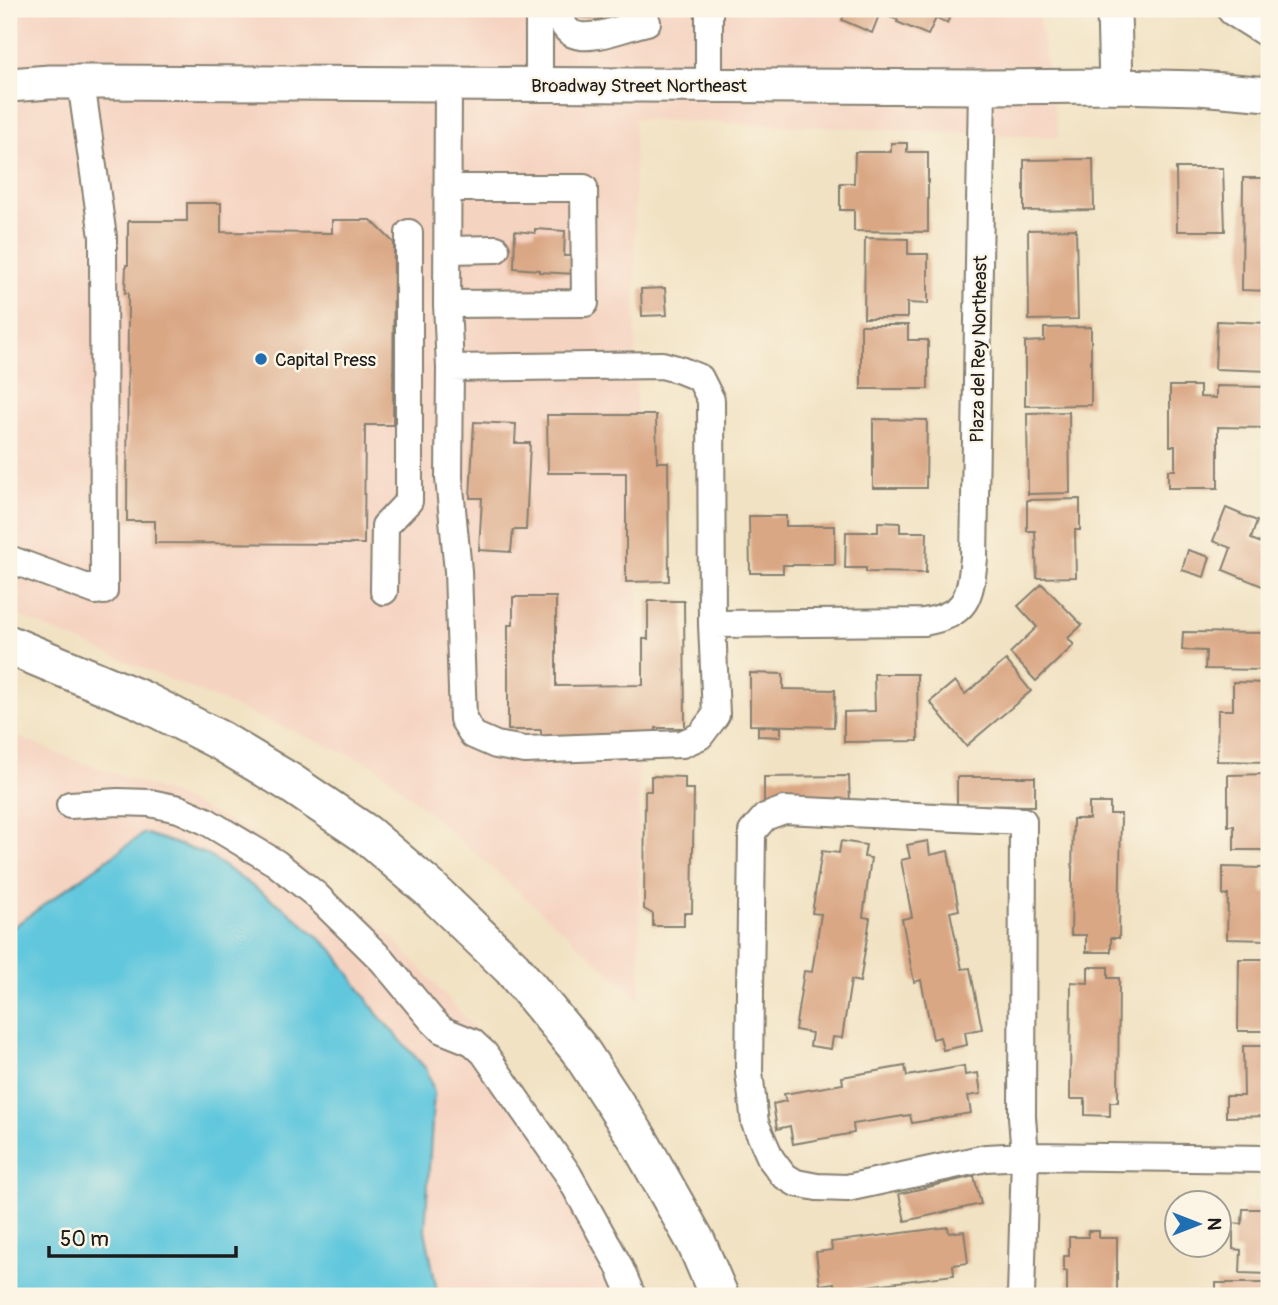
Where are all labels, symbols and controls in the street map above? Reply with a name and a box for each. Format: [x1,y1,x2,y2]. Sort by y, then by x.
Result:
street label: Broadway Street Northeast [531,74,747,98]
street label: Plaza del Rey Northeast [965,255,993,443]
place label: Capital Press [275,348,376,372]
marker: Capital Press [253,351,269,367]
north arrow [1162,1190,1232,1260]
scale bar [49,1214,236,1258]
text: N [1202,1218,1226,1231]
text: 50 m [60,1226,109,1253]

